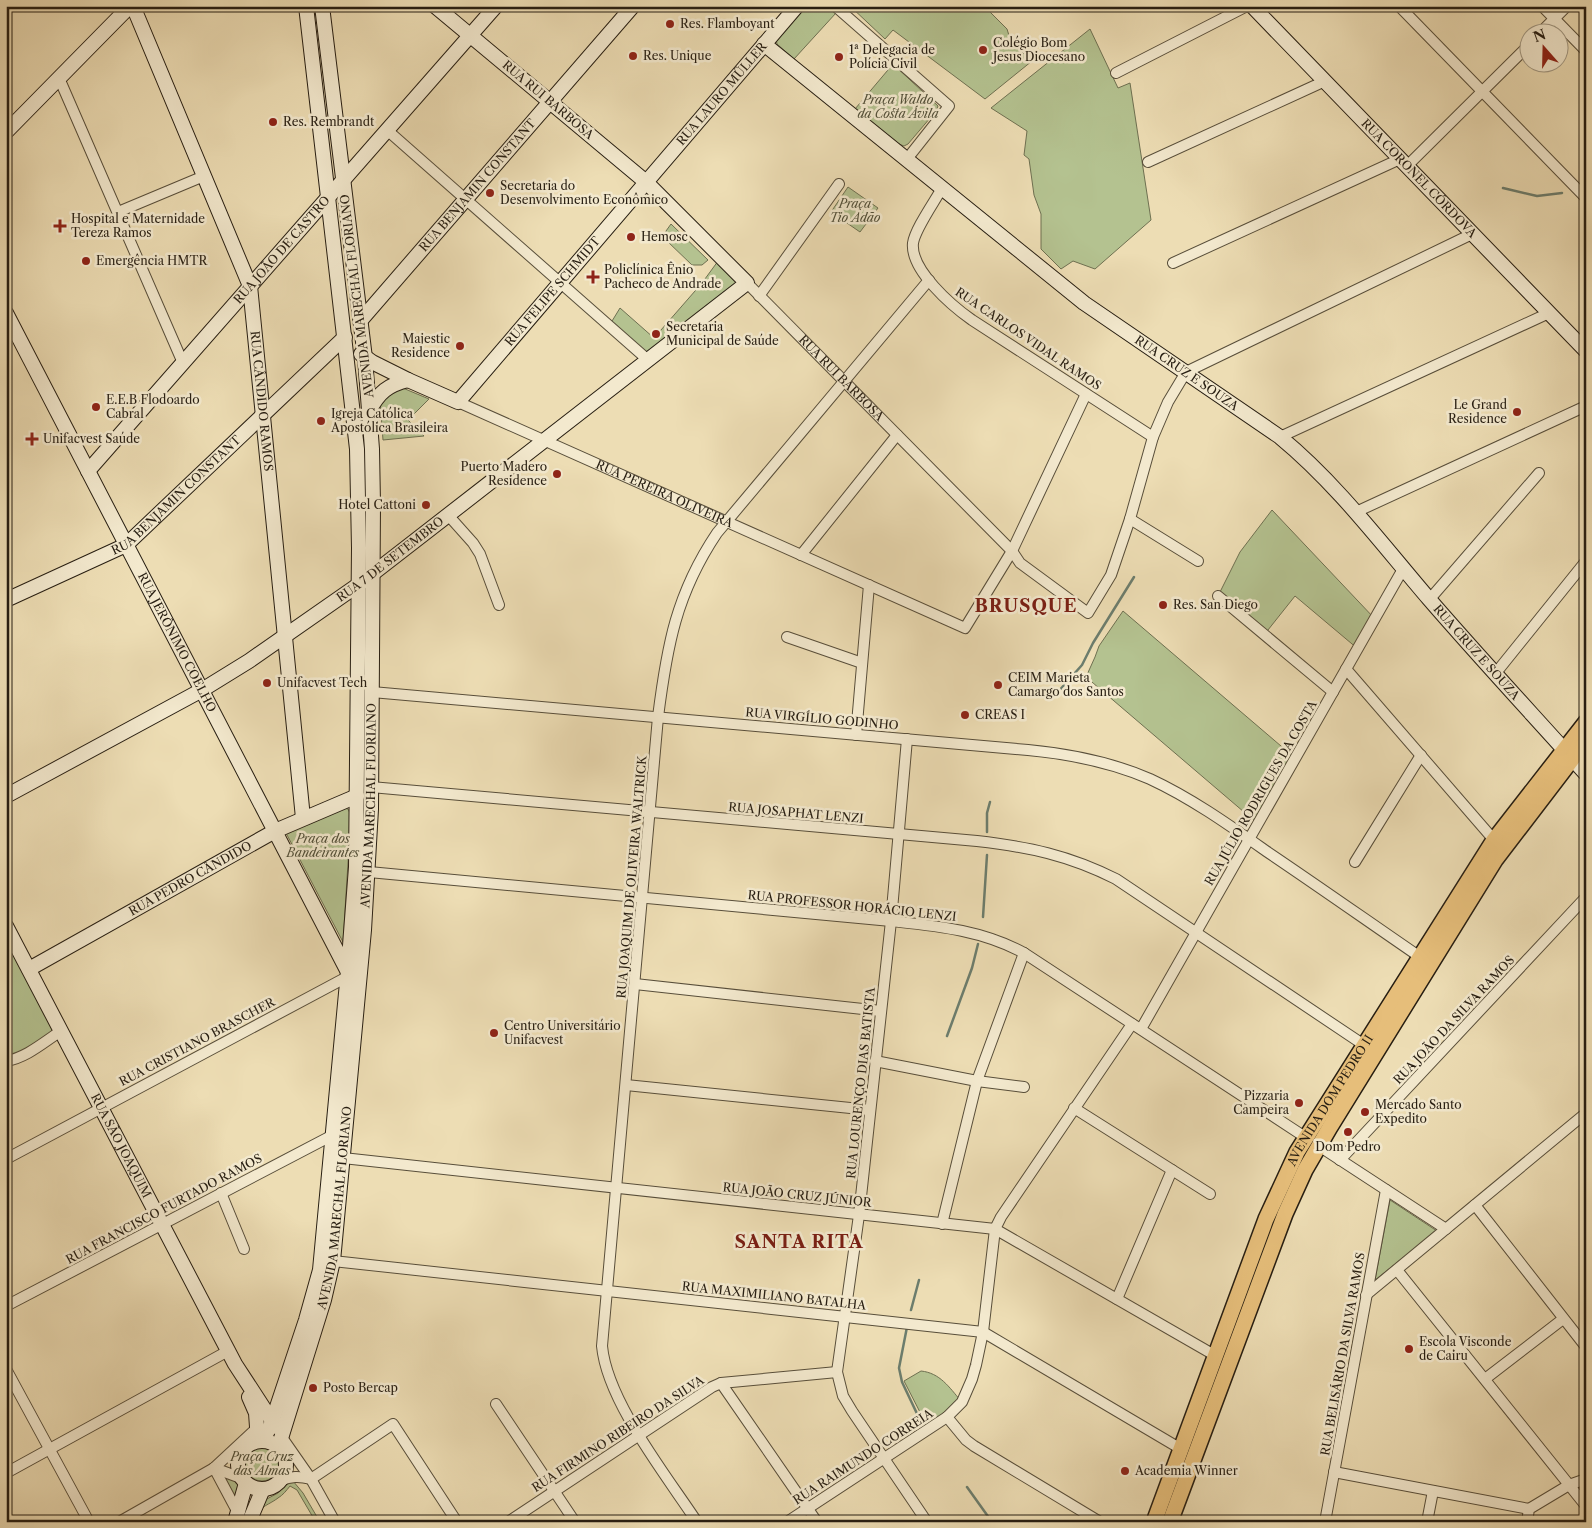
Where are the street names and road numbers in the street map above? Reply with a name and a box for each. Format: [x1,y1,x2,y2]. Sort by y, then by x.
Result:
street label: RUA LAURO MÜLLER [673,38,770,148]
street label: RUA RUI BARBOSA [500,57,598,143]
street label: RUA BENJAMIN CONSTANT [416,116,539,255]
street label: RUA CORONEL CÓRDOVA [1358,116,1481,241]
street label: RUA JOÃO DE CASTRO [230,193,333,307]
street label: AVENIDA MARECHAL FLORIANO [337,193,377,400]
street label: RUA FELIPE SCHMIDT [501,233,603,349]
street label: RUA CARLOS VIDAL RAMOS [952,284,1104,393]
street label: RUA CÂNDIDO RAMOS [247,330,276,472]
street label: RUA RUI BARBOSA [796,332,888,425]
street label: RUA CRUZ E SOUZA [1132,332,1243,414]
street label: RUA BENJAMIN CONSTANT [109,432,243,558]
street label: RUA PEREIRA OLIVEIRA [594,456,737,531]
street label: RUA 7 DE SETEMBRO [333,513,447,605]
street label: RUA JERÔNIMO COELHO [135,570,220,714]
street label: RUA CRUZ E SOUZA [1430,601,1524,704]
street label: RUA JÚLIO RODRIGUES DA COSTA [1200,696,1320,888]
street label: AVENIDA MARECHAL FLORIANO [357,703,379,909]
street label: RUA VIRGÍLIO GODINHO [745,703,899,733]
street label: RUA JOAQUIM DE OLIVEIRA WALTRICK [613,754,650,999]
street label: RUA JOSAPHAT LENZI [728,799,864,826]
street label: RUA PEDRO CÂNDIDO [126,838,254,919]
street label: RUA PROFESSOR HORÁCIO LENZI [747,886,957,924]
street label: RUA JOÃO DA SILVA RAMOS [1389,952,1517,1087]
street label: RUA LOURENÇO DIAS BATISTA [843,985,878,1180]
street label: RUA CRISTIANO BRASCHER [116,994,278,1089]
street label: AVENIDA DOM PEDRO II [1283,1032,1376,1169]
street label: RUA SÃO JOAQUIM [88,1091,155,1200]
street label: AVENIDA MARECHAL FLORIANO [313,1105,354,1312]
street label: RUA FRANCISCO FURTADO RAMOS [63,1150,264,1267]
street label: RUA JOÃO CRUZ JÚNIOR [722,1178,874,1210]
street label: RUA BELISÁRIO DA SILVA RAMOS [1316,1251,1368,1457]
street label: RUA MAXIMILIANO BATALHA [681,1278,868,1313]
street label: RUA FIRMINO RIBEIRO DA SILVA [529,1372,708,1495]
street label: RUA RAIMUNDO CORREIA [790,1405,936,1507]

